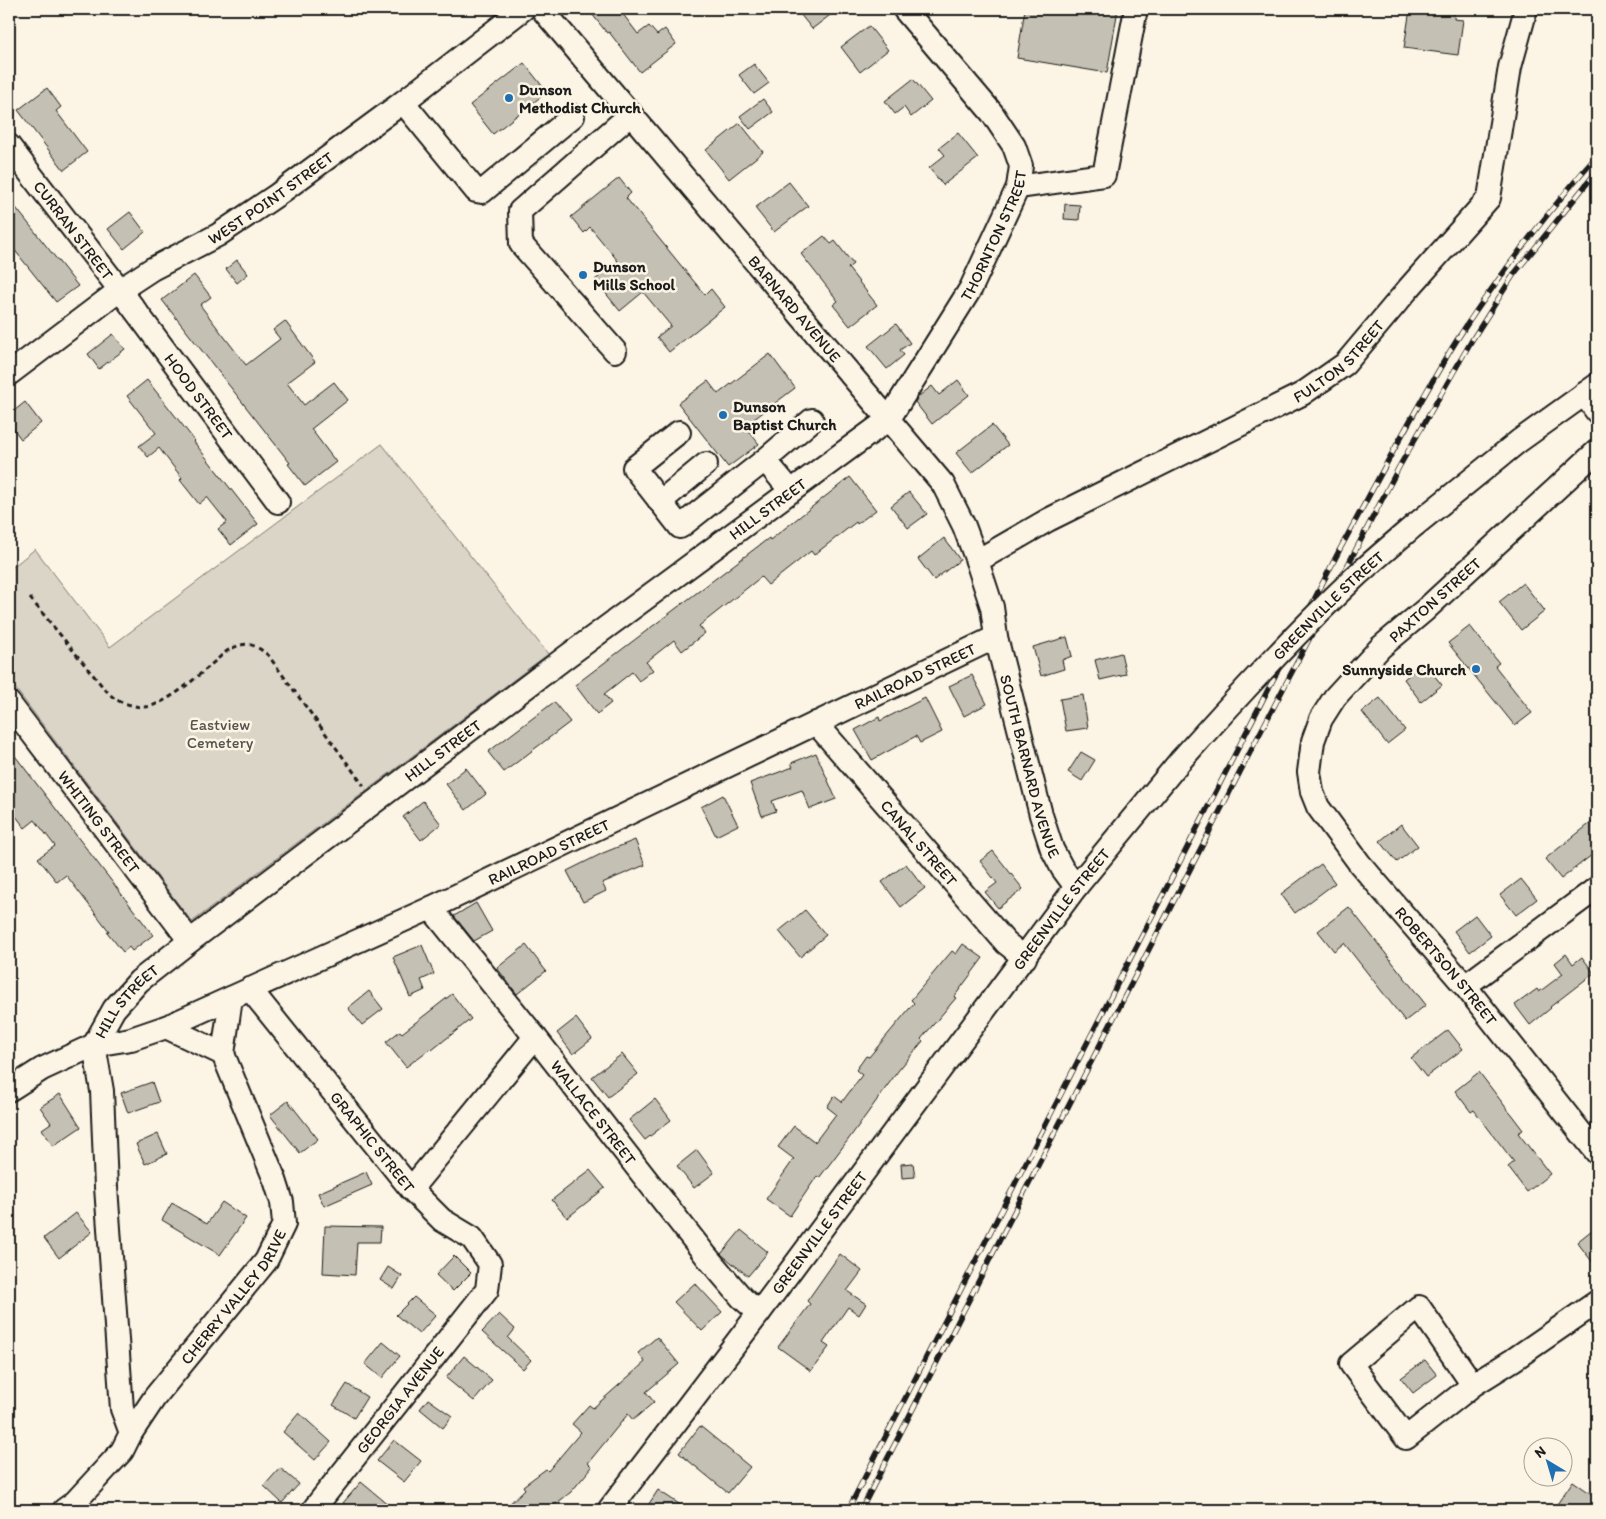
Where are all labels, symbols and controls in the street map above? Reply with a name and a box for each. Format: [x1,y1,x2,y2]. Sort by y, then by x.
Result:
place label: Dunson Methodist Church [519,80,641,117]
marker: Dunson Methodist Church [503,92,515,104]
street label: WEST POINT STREET [205,147,337,248]
street label: THORNTON STREET [956,169,1030,304]
street label: CURRAN STREET [30,177,118,283]
street label: BARNARD AVENUE [744,251,845,366]
place label: Dunson Mills School [593,257,676,294]
marker: Dunson Mills School [577,269,589,281]
street label: FULTON STREET [1290,316,1388,406]
street label: HOOD STREET [161,349,237,443]
place label: Dunson Baptist Church [733,397,837,435]
marker: Dunson Baptist Church [717,409,729,421]
street label: HILL STREET [725,474,810,543]
street label: GREENVILLE STREET [1268,547,1388,664]
street label: PAXTON STREET [1385,553,1485,646]
street label: RAILROAD STREET [851,639,979,713]
place label: Sunnyside Church [1342,660,1466,680]
marker: Sunnyside Church [1470,663,1482,675]
street label: SOUTH BARNARD AVENUE [996,672,1064,861]
park label: Eastview Cemetery [187,715,254,752]
street label: HILL STREET [400,715,485,785]
street label: WHITING STREET [54,766,144,877]
street label: CANAL STREET [877,796,962,890]
street label: RAILROAD STREET [485,814,613,889]
street label: GREENVILLE STREET [1008,844,1114,974]
street label: ROBERTSON STREET [1391,903,1502,1029]
street label: HILL STREET [90,960,162,1042]
street label: WALLACE STREET [547,1056,640,1168]
street label: GRAPHIC STREET [327,1087,419,1196]
street label: GREENVILLE STREET [767,1167,871,1298]
street label: CHERRY VALLEY DRIVE [176,1226,290,1368]
street label: GEORGIA AVENUE [352,1342,448,1458]
north arrow [1524,1436,1574,1486]
text: N [1531,1443,1549,1462]

